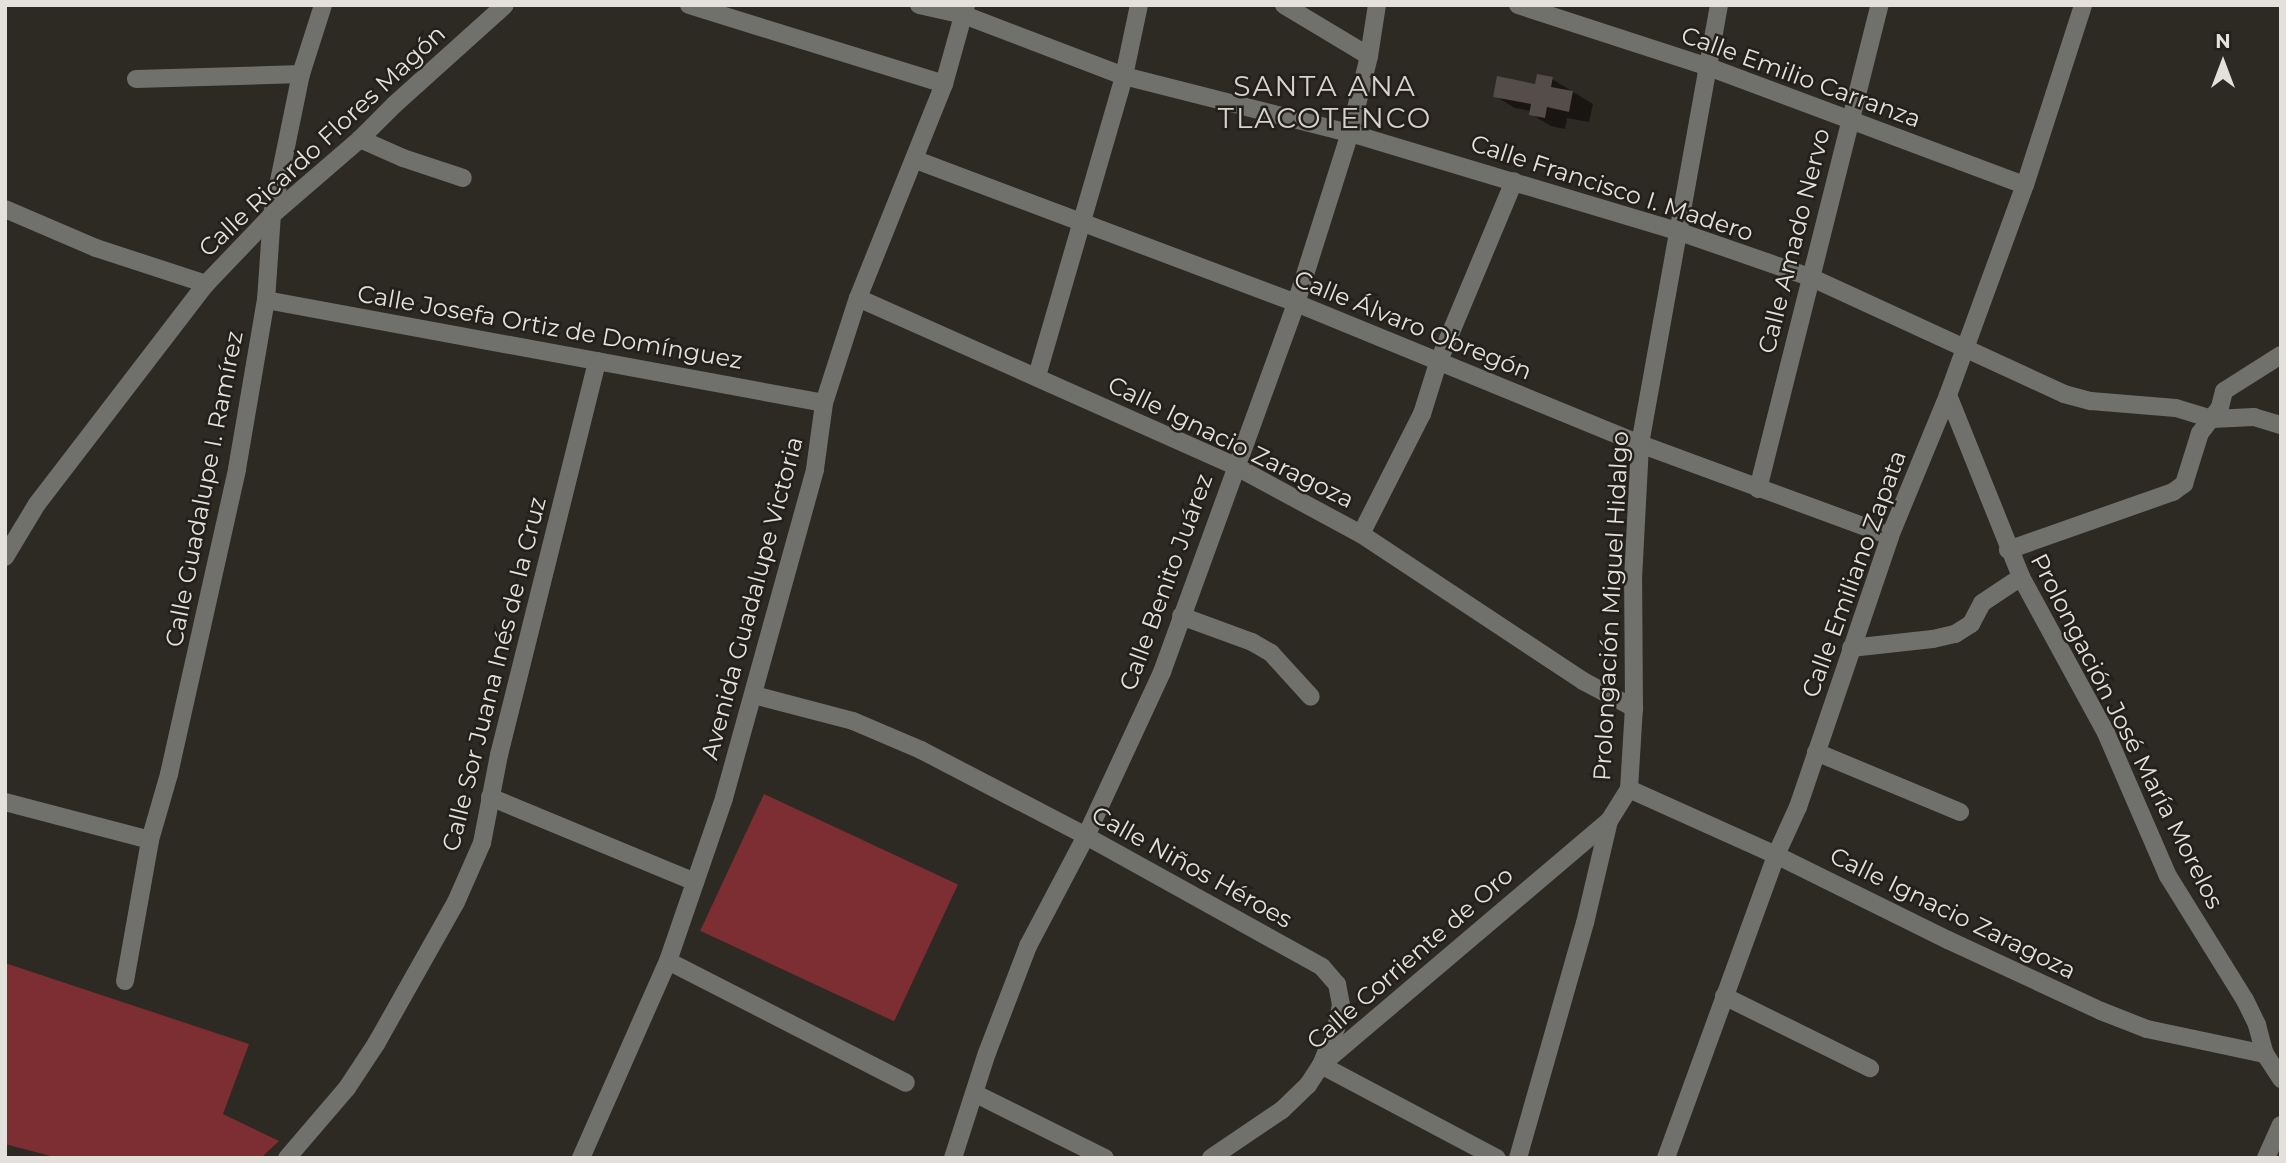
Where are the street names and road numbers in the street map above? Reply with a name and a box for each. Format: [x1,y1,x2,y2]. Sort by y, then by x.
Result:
street label: Calle Ricardo Flores Magón [193,19,451,263]
street label: Calle Emilio Carranza [1677,20,1925,134]
street label: Calle Amado Nervo [1752,126,1836,356]
street label: Calle Francisco I. Madero [1467,129,1757,247]
street label: Calle Álvaro Obregón [1290,264,1536,386]
street label: Calle Josefa Ortiz de Domínguez [355,279,745,375]
street label: Calle Guadalupe I. Ramírez [159,328,249,650]
street label: Calle Ignacio Zaragoza [1103,370,1359,514]
street label: Prolongación Miguel Hidalgo [1587,430,1635,782]
street label: Avenida Guadalupe Victoria [695,434,809,762]
street label: Calle Emiliano Zapata [1796,447,1912,701]
street label: Calle Benito Juárez [1113,470,1219,694]
street label: Calle Sor Juana Inés de la Cruz [436,494,552,854]
street label: Prolongación José María Morelos [2025,549,2229,913]
street label: Calle Niños Héroes [1087,800,1297,934]
street label: Calle Ignacio Zaragoza [1825,841,2081,985]
street label: Calle Corriente de Oro [1301,861,1519,1055]

